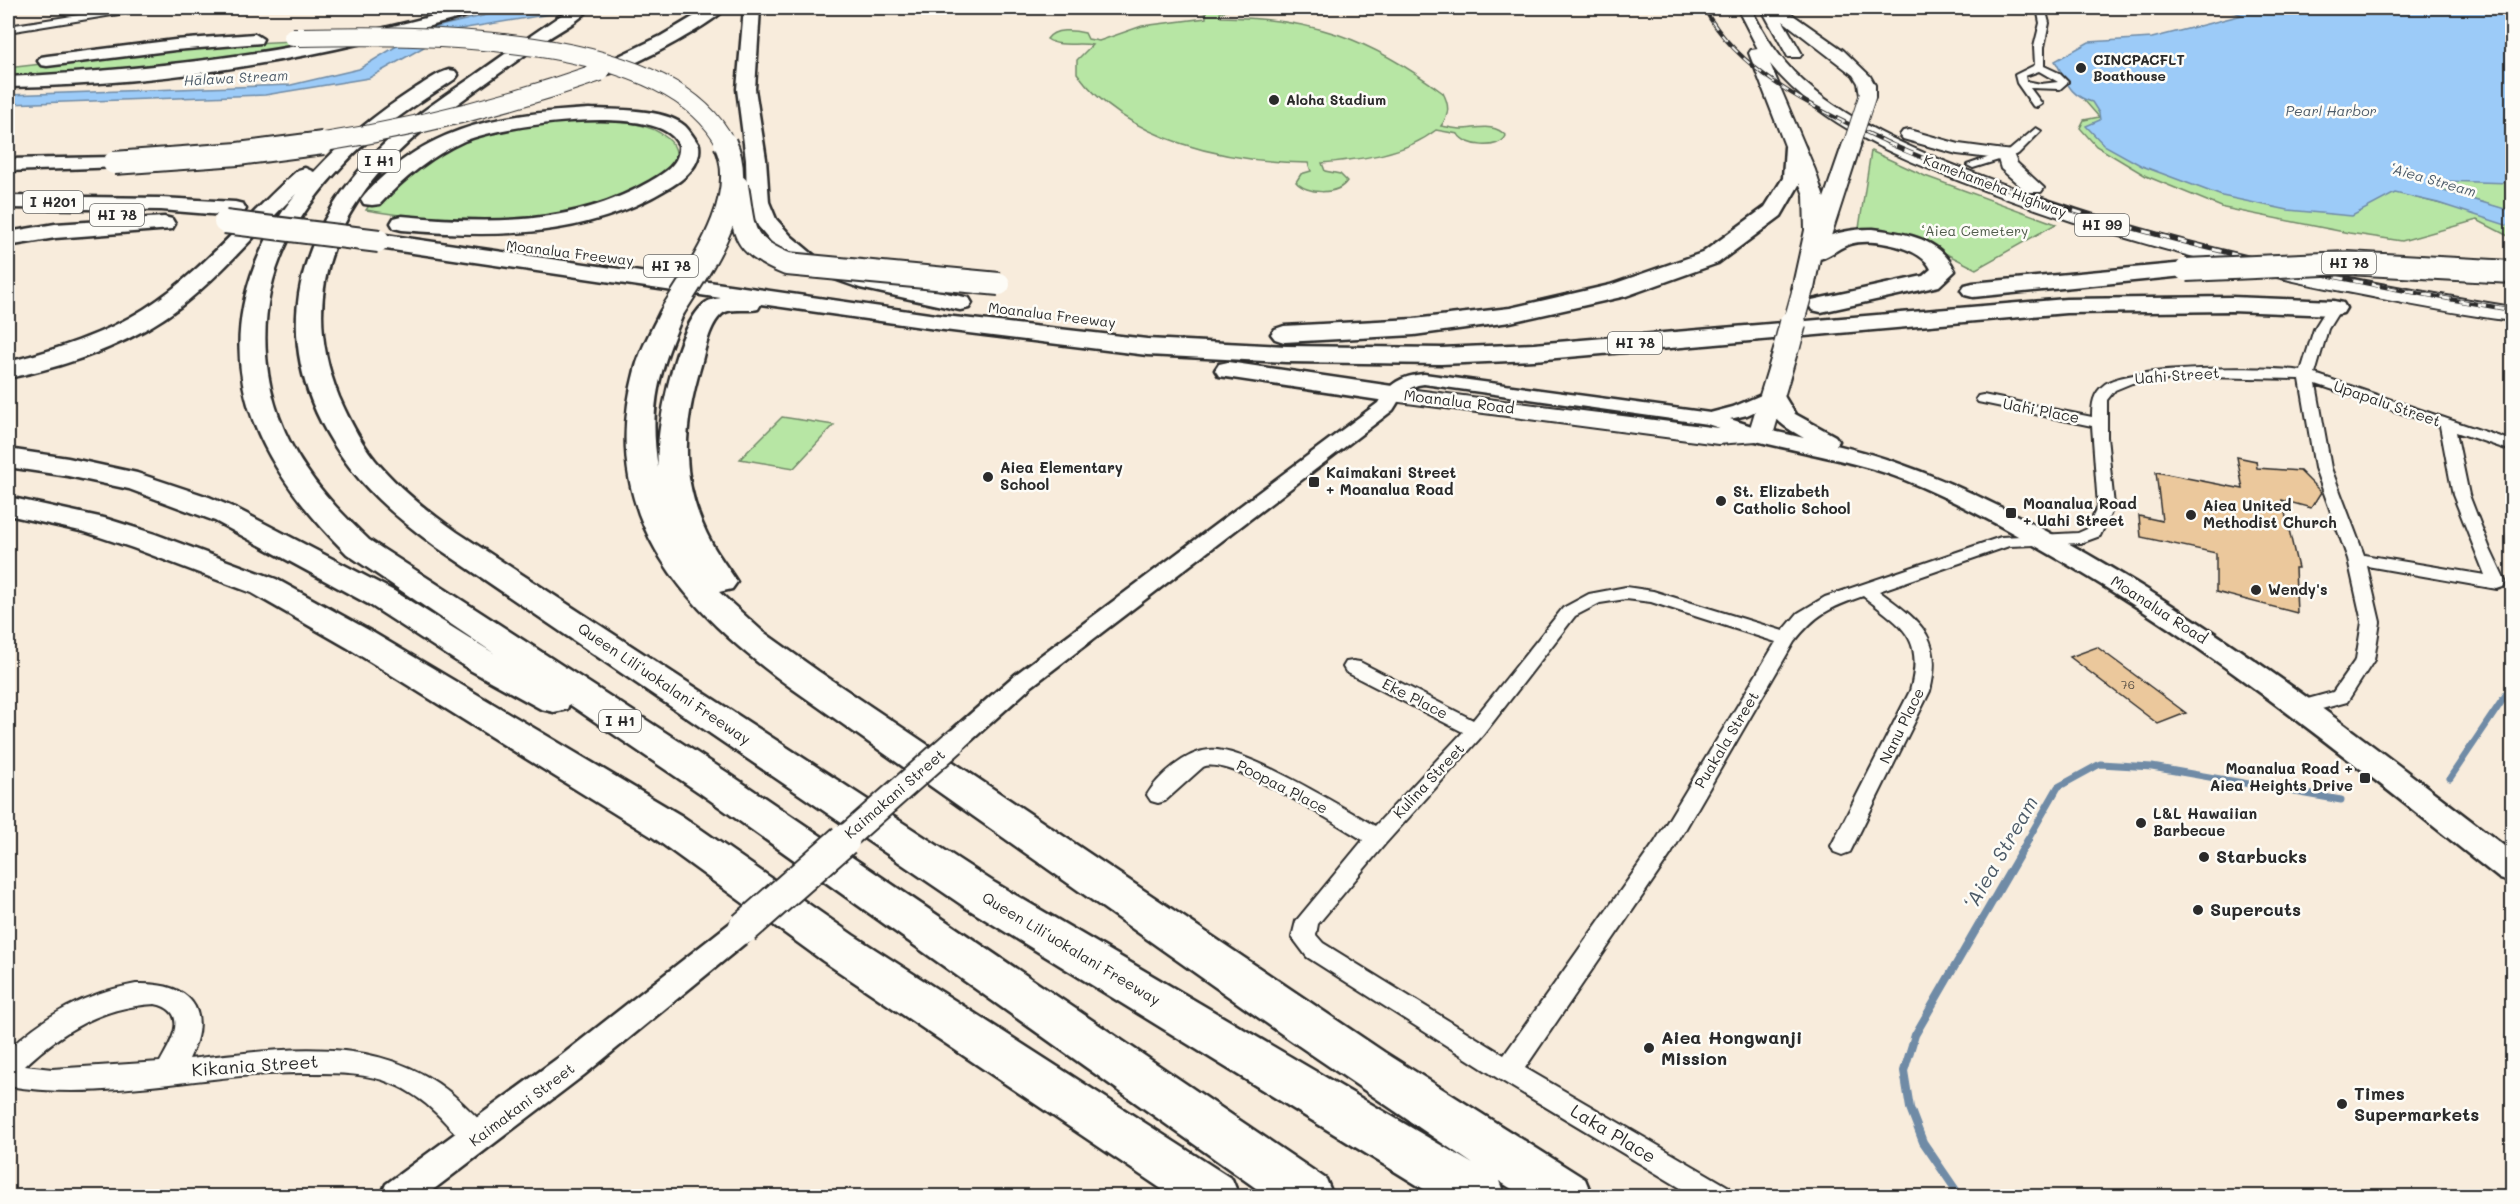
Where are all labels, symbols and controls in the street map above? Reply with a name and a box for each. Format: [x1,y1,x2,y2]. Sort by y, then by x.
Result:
place label: CINCPACFLT Boathouse [2093,50,2185,85]
marker: CINCPACFLT Boathouse [2074,61,2088,75]
water label: Hālawa Stream [183,65,289,90]
place label: Aloha Stadium [1286,90,1386,109]
marker: Aloha Stadium [1267,93,1281,107]
water label: Pearl Harbor [2286,101,2376,120]
street label: Kamehameha Highway [1921,149,2069,222]
road number: I H1 [358,150,400,172]
water label: ʻAiea Stream [2388,158,2478,201]
road number: I H201 [23,191,83,213]
road number: HI 78 [90,204,144,226]
road number: HI 99 [2075,214,2129,236]
park label: ʻAiea Cemetery [1922,221,2028,240]
street label: Moanalua Freeway [505,235,635,270]
road number: HI 78 [2322,252,2376,274]
road number: HI 78 [644,255,698,277]
street label: Moanalua Freeway [987,297,1117,332]
road number: HI 78 [1608,332,1662,354]
street label: Uahi Street [2134,362,2220,388]
street label: Upapalu Street [2331,375,2443,431]
street label: Moanalua Road [1403,384,1516,418]
street label: Uahi Place [2001,393,2081,427]
place label: Aiea Elementary School [1000,457,1123,494]
place label: Kaimakani Street + Moanalua Road [1326,462,1456,499]
marker: Aiea Elementary School [981,470,995,484]
marker: Kaimakani Street + Moanalua Road [1307,475,1321,489]
place label: St. Elizabeth Catholic School [1733,481,1851,518]
place label: Moanalua Road + Uahi Street [2023,493,2137,530]
marker: St. Elizabeth Catholic School [1714,494,1728,508]
place label: Aiea United Methodist Church [2203,495,2337,532]
marker: Moanalua Road + Uahi Street [2004,506,2018,520]
marker: Aiea United Methodist Church [2184,508,2198,522]
street label: Moanalua Road [2107,570,2212,648]
place label: Wendy's [2268,579,2328,599]
marker: Wendy's [2249,583,2263,597]
street label: Queen Liliʻuokalani Freeway [574,618,755,749]
street label: Eke Place [1379,673,1452,723]
house number: 76 [2121,676,2135,692]
street label: Nanu Place [1874,684,1928,767]
street label: Puakala Street [1689,687,1763,792]
road number: I H1 [599,710,641,732]
street label: Kulina Street [1388,738,1468,822]
street label: Kaimakani Street [840,744,949,842]
street label: Poopaa Place [1233,754,1332,818]
place label: Moanalua Road + Aiea Heights Drive [2210,758,2353,795]
marker: Moanalua Road + Aiea Heights Drive [2358,771,2372,785]
water label: ʻAiea Stream [1957,791,2043,914]
place label: L&L Hawaiian Barbecue [2153,803,2257,840]
marker: L&L Hawaiian Barbecue [2134,816,2148,830]
place label: Starbucks [2216,844,2307,868]
marker: Starbucks [2197,850,2211,864]
street label: Queen Liliʻuokalani Freeway [979,887,1164,1009]
place label: Supercuts [2210,897,2301,921]
marker: Supercuts [2191,903,2205,917]
place label: Aiea Hongwanji Mission [1661,1025,1802,1070]
marker: Aiea Hongwanji Mission [1642,1041,1656,1055]
street label: Kikania Street [191,1049,319,1081]
street label: Kaimakani Street [465,1058,578,1150]
place label: Times Supermarkets [2354,1081,2479,1126]
marker: Times Supermarkets [2335,1097,2349,1111]
street label: Laka Place [1566,1098,1661,1168]

